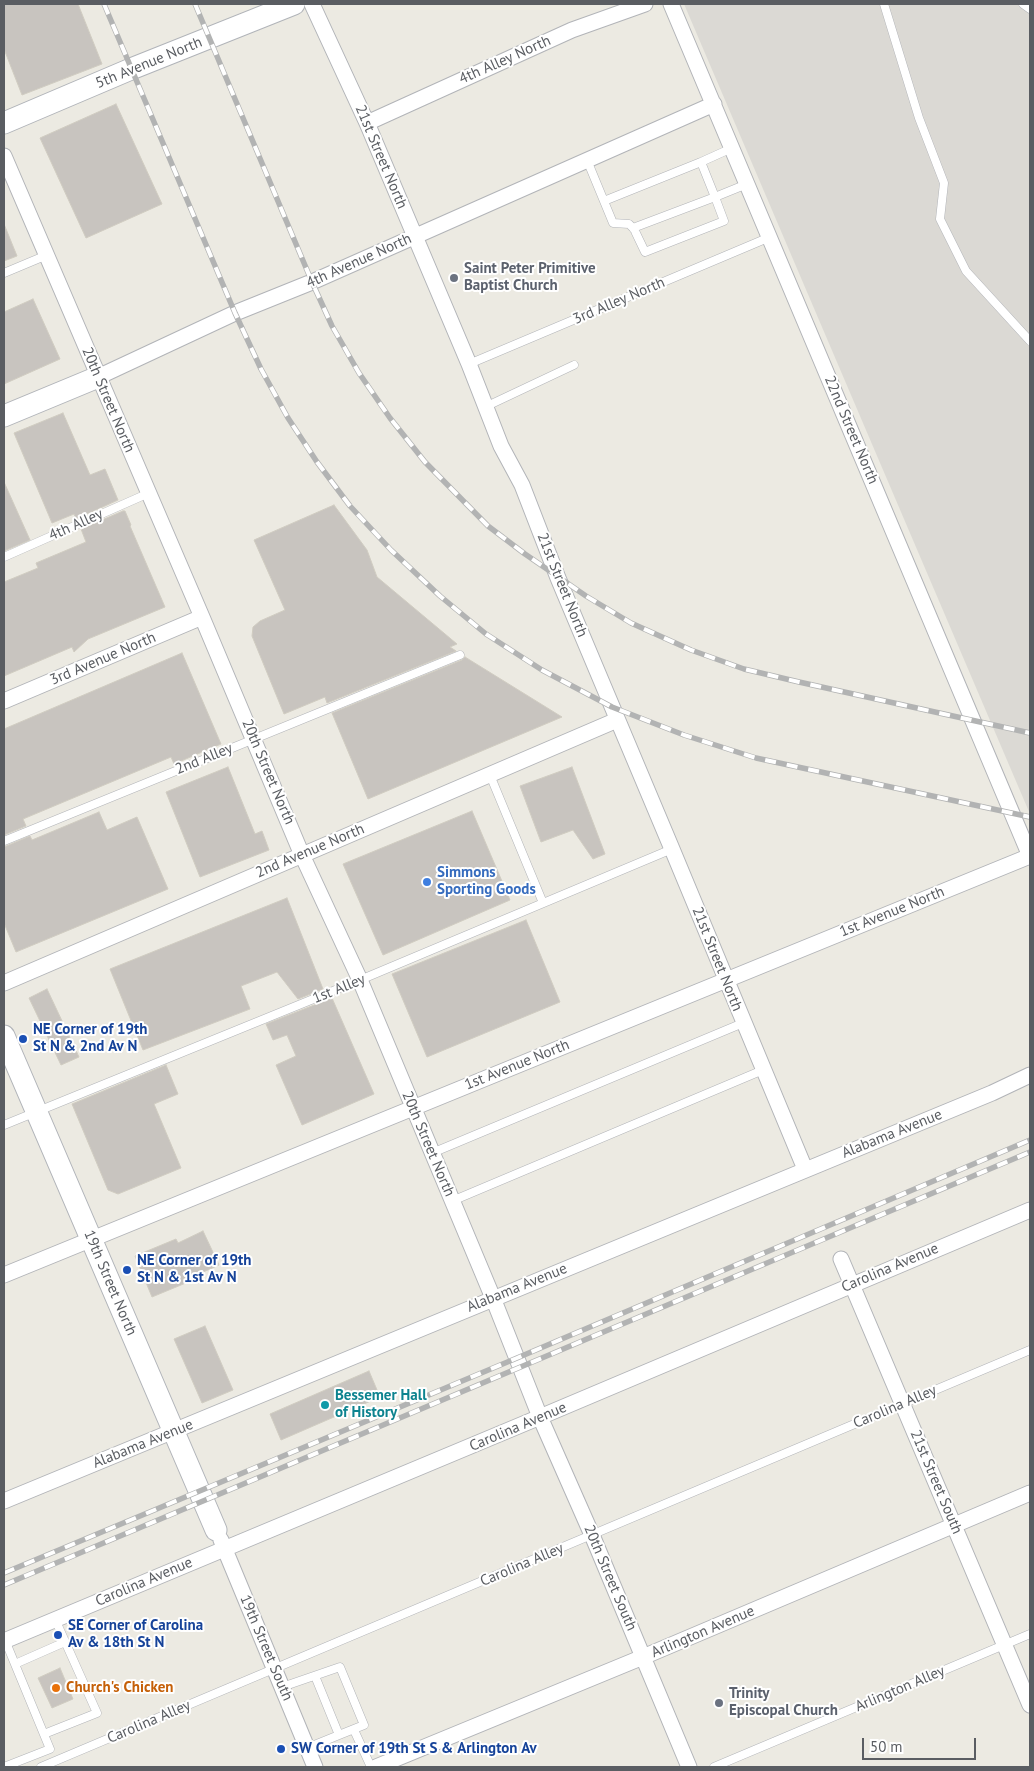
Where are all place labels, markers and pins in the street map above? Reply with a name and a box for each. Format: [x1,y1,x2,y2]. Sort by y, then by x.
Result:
place label: Saint Peter Primitive Baptist Church [464,260,596,295]
marker: Saint Peter Primitive Baptist Church [448,272,460,284]
place label: Simmons Sporting Goods [437,864,536,899]
marker: Simmons Sporting Goods [421,876,433,888]
place label: NE Corner of 19th St N & 2nd Av N [33,1021,147,1056]
marker: NE Corner of 19th St N & 2nd Av N [17,1033,29,1045]
place label: NE Corner of 19th St N & 1st Av N [137,1252,251,1287]
marker: NE Corner of 19th St N & 1st Av N [121,1264,133,1276]
place label: Bessemer Hall of History [335,1387,427,1422]
marker: Bessemer Hall of History [319,1399,331,1411]
place label: SE Corner of Carolina Av & 18th St N [68,1617,203,1652]
marker: SE Corner of Carolina Av & 18th St N [52,1629,64,1641]
place label: Church's Chicken [66,1679,173,1697]
marker: Church's Chicken [50,1682,62,1694]
place label: Trinity Episcopal Church [729,1685,838,1720]
marker: Trinity Episcopal Church [713,1697,725,1709]
place label: SW Corner of 19th St S & Arlington Av [291,1740,537,1758]
marker: SW Corner of 19th St S & Arlington Av [275,1743,287,1755]

